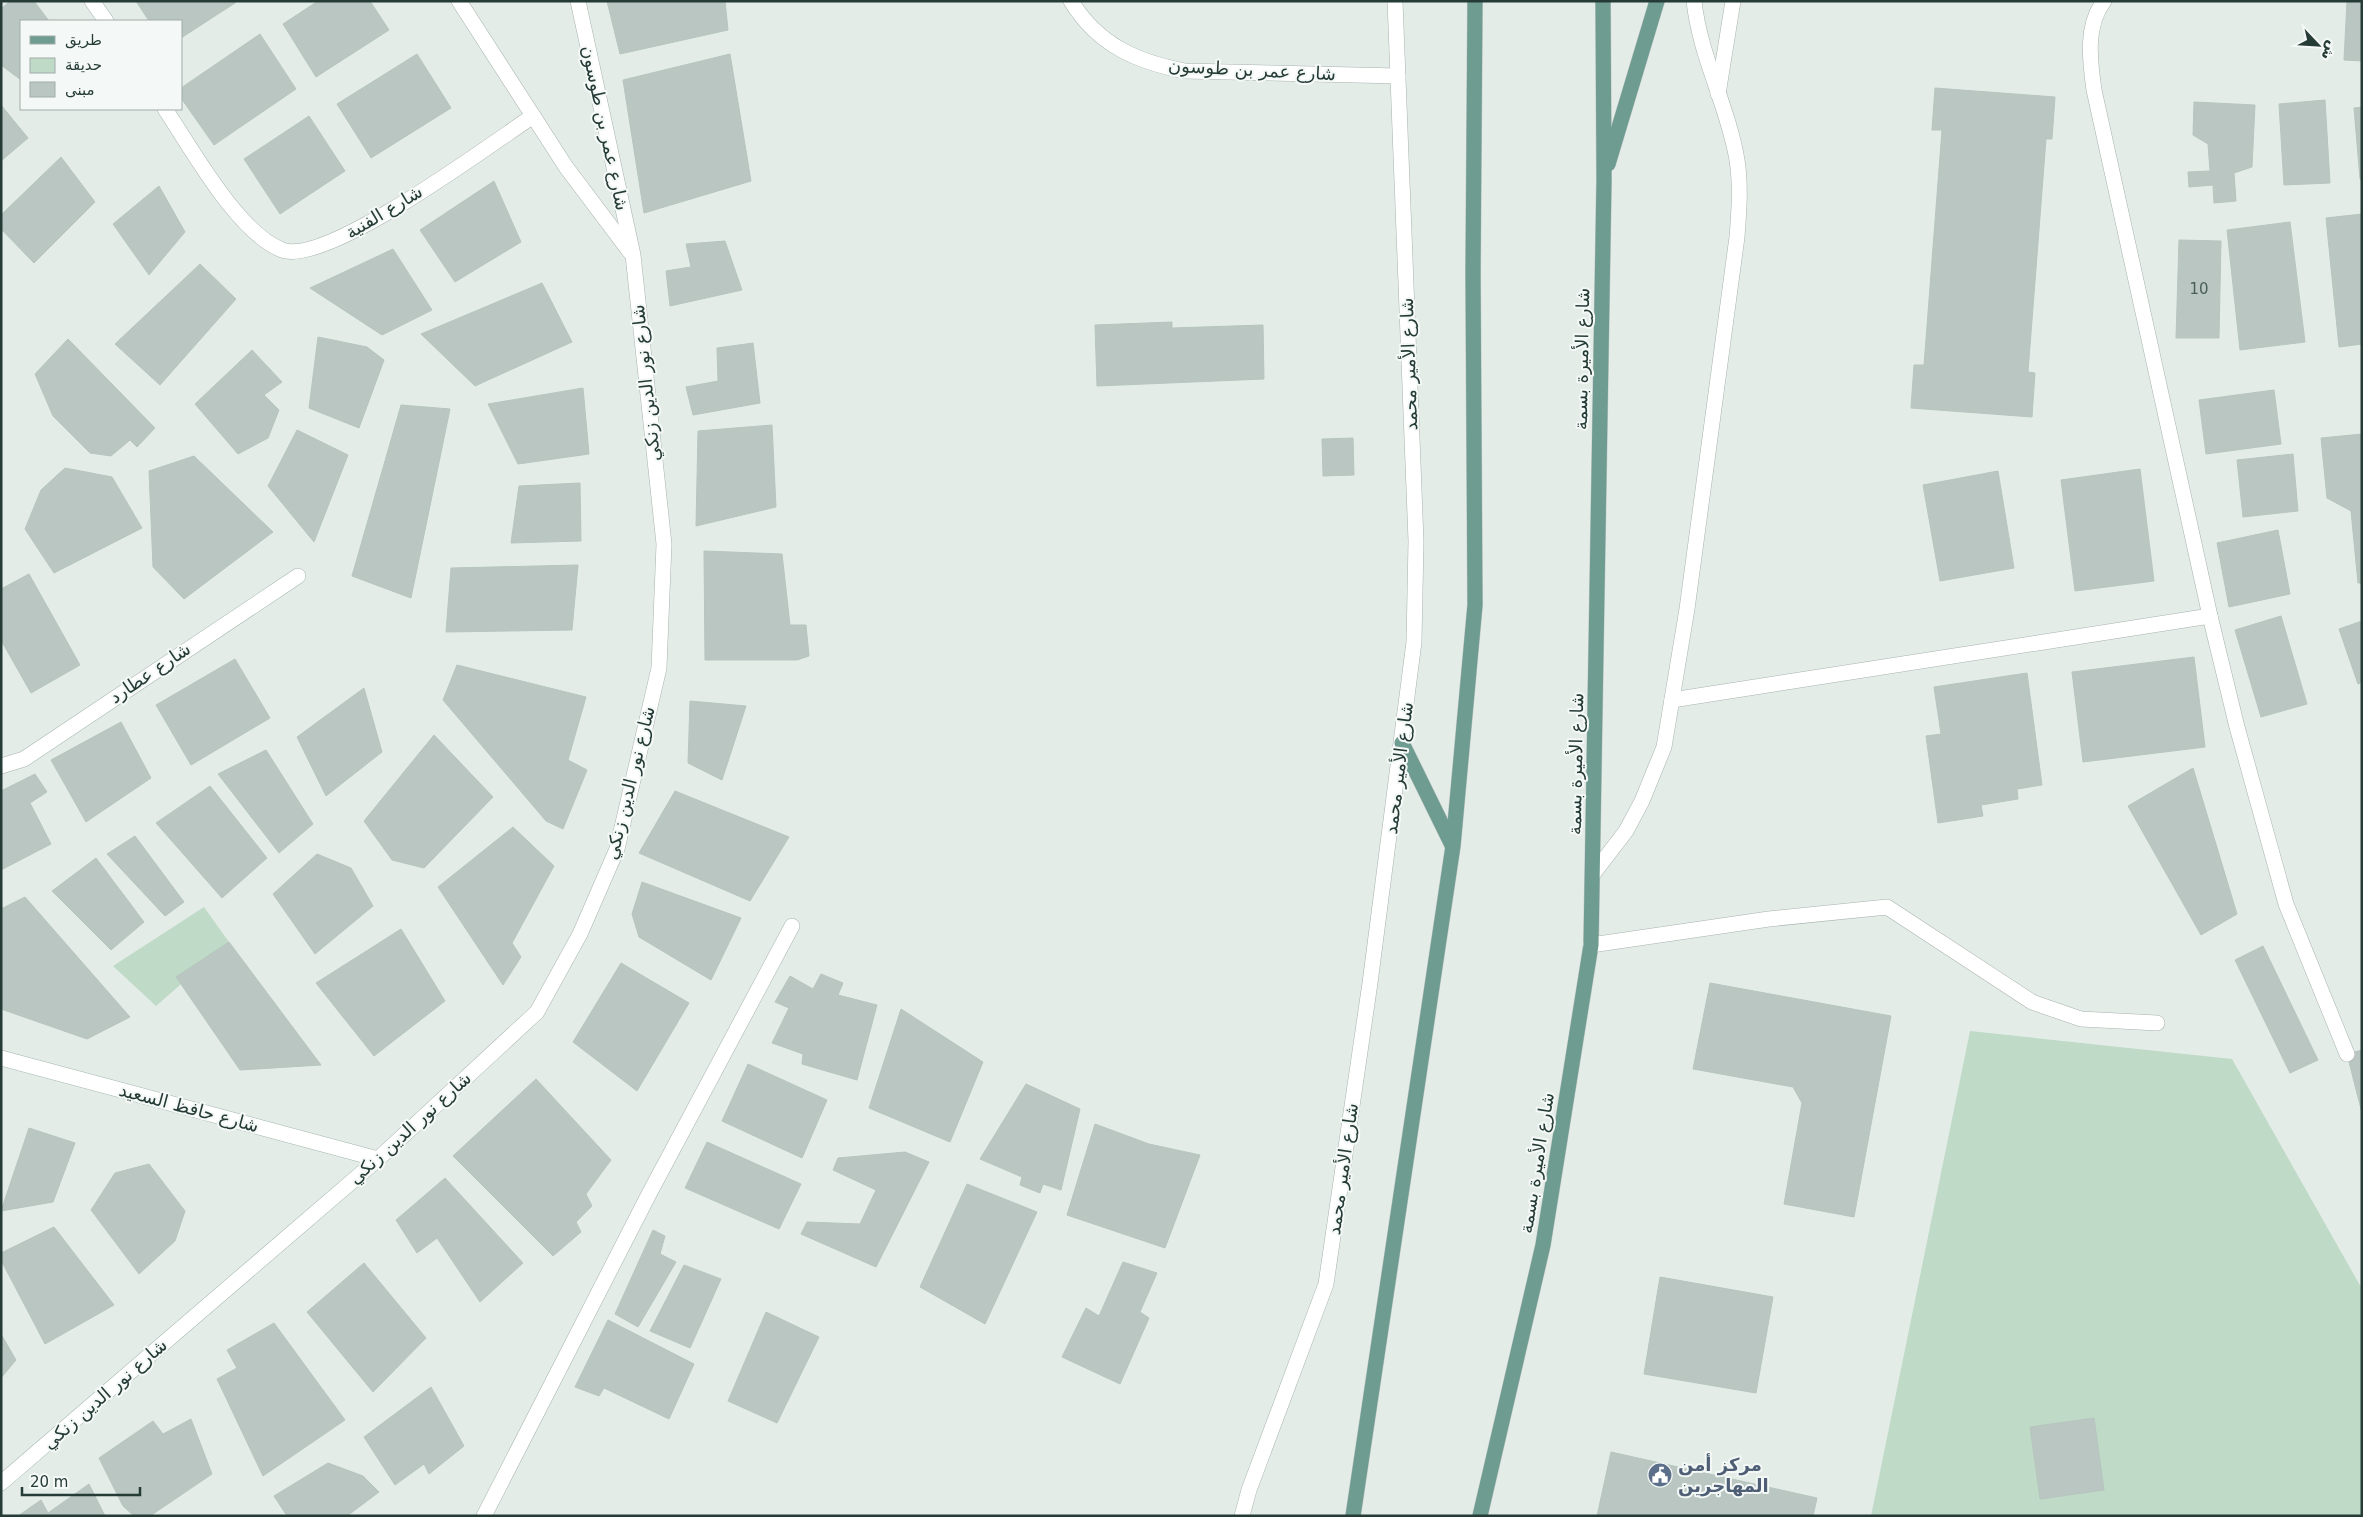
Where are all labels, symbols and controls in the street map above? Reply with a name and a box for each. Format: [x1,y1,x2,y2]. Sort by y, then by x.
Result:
legend [20,20,182,110]
north arrow [2293,20,2343,70]
text: طريق [65,31,102,49]
text: ش [2318,38,2341,63]
street label: شارع عمر بن طوسون [577,43,633,213]
street label: شارع عمر بن طوسون [1167,55,1337,85]
text: حديقة [65,56,102,74]
text: مبنى [65,81,95,99]
street label: شارع الفنية [342,180,426,244]
house number: 10 [2189,280,2209,298]
street label: شارع الأميرة بسمة [1570,288,1594,430]
street label: شارع الأمير محمد [1396,297,1422,431]
street label: شارع نور الدين زنكي [627,304,665,462]
street label: شارع عطارد [105,638,195,708]
street label: شارع الأميرة بسمة [1564,693,1588,835]
street label: شارع الأمير محمد [1380,701,1418,835]
street label: شارع نور الدين زنكي [600,704,660,862]
street label: شارع نور الدين زنكي [344,1067,476,1189]
street label: شارع حافظ السعيد [117,1079,261,1137]
street label: شارع الأميرة بسمة [1515,1091,1559,1235]
street label: شارع الأمير محمد [1323,1102,1363,1236]
street label: شارع نور الدين زنكي [38,1334,172,1454]
place label: مركز أمن المهاجرين [1678,1453,1769,1497]
public building icon: مركز أمن المهاجرين [1647,1462,1673,1488]
scale bar [22,1464,140,1496]
text: 20 m [30,1473,68,1491]

